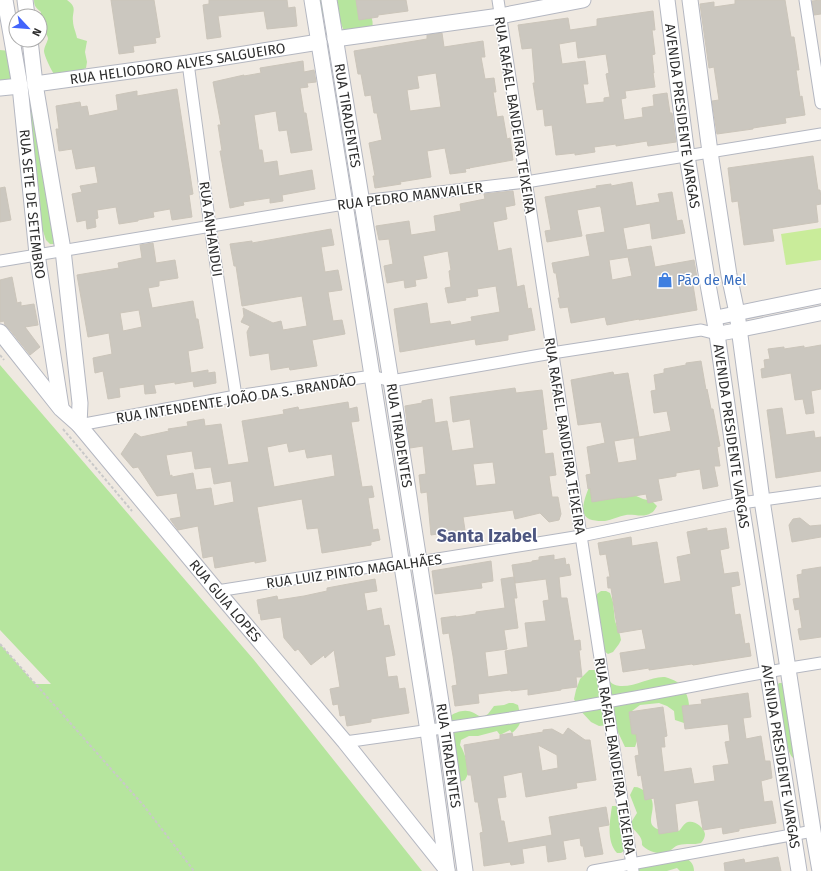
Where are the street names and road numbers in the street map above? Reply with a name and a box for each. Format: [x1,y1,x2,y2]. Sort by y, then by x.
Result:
street label: RUA RAFAEL BANDEIRA TEIXEIRA [491,15,539,215]
street label: AVENIDA PRESIDENTE VARGAS [661,23,703,210]
street label: RUA HELIODORO ALVES SALGUEIRO [69,40,287,88]
street label: RUA TIRADENTES [330,62,364,169]
street label: RUA SETE DE SETEMBRO [15,128,49,280]
street label: RUA PEDRO MANVAILER [336,179,484,214]
street label: RUA ANHANDUI [195,180,226,278]
street label: RUA RAFAEL BANDEIRA TEIXEIRA [541,336,589,536]
street label: AVENIDA PRESIDENTE VARGAS [710,343,753,530]
street label: RUA INTENDENTE JOÃO DA S. BRANDÃO [115,372,357,427]
street label: RUA TIRADENTES [382,382,416,489]
street label: RUA LUIZ PINTO MAGALHÃES [265,551,443,592]
street label: RUA GUIA LOPES [186,556,265,646]
street label: RUA RAFAEL BANDEIRA TEIXEIRA [591,656,639,856]
street label: AVENIDA PRESIDENTE VARGAS [758,663,803,850]
street label: RUA TIRADENTES [432,702,464,809]

